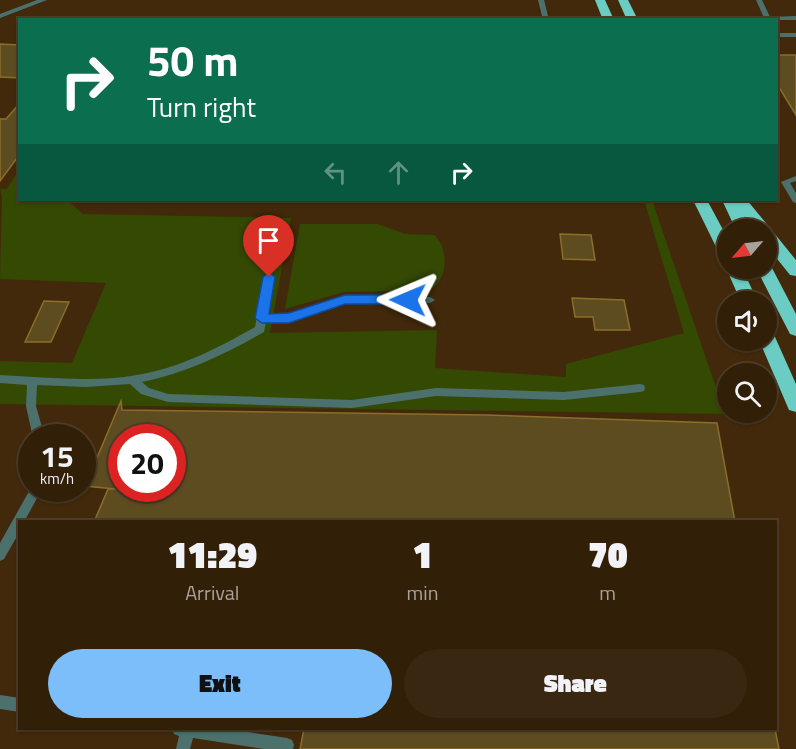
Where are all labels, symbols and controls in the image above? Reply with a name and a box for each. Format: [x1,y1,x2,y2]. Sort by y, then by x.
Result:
text: 50 m [147,28,239,92]
icon: right [48,42,126,120]
text: Turn right [147,86,256,127]
icon: left [319,156,352,189]
icon: ahead [382,156,415,189]
icon: right [445,156,478,189]
pin [243,215,294,277]
north arrow [717,219,777,279]
map controls [717,219,777,423]
icon: arrive [252,224,285,257]
position arrow [376,268,440,332]
button: sound [717,291,777,351]
button: search [717,363,777,423]
speed limit sign: 20 [108,424,186,502]
text: 15 [40,433,74,479]
text: km/h [40,467,74,490]
text: 11:29 [167,527,257,582]
text: 1 [413,527,432,582]
text: 70 [588,527,627,582]
text: Arrival [185,577,239,608]
text: min [407,577,438,608]
text: m [599,577,616,608]
button: Exit [48,649,392,718]
button: Share [404,649,747,718]

